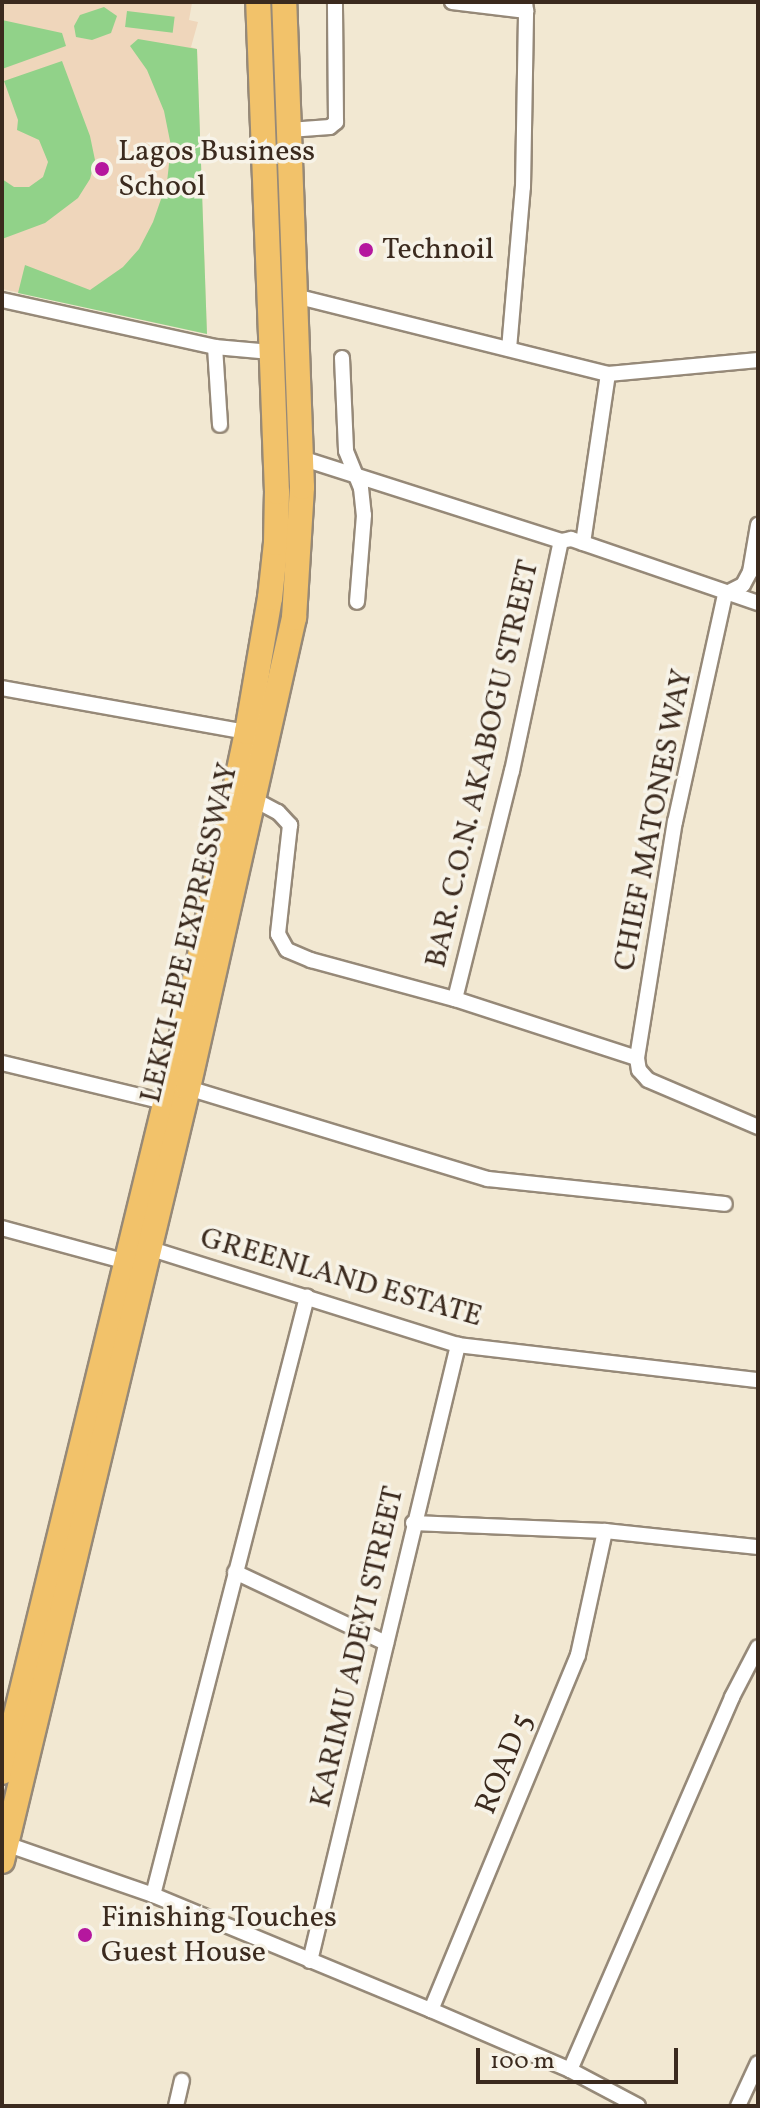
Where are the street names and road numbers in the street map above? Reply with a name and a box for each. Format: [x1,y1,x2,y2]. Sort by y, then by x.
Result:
street label: BAR. C.O.N. AKABOGU STREET [419,557,547,971]
street label: CHIEF MATONES WAY [607,666,701,974]
street label: LEKKI-EPE EXPRESSWAY [133,760,247,1106]
street label: GREENLAND ESTATE [196,1221,486,1335]
street label: KARIMU ADEYI STREET [304,1483,412,1811]
street label: ROAD 5 [469,1708,541,1820]

